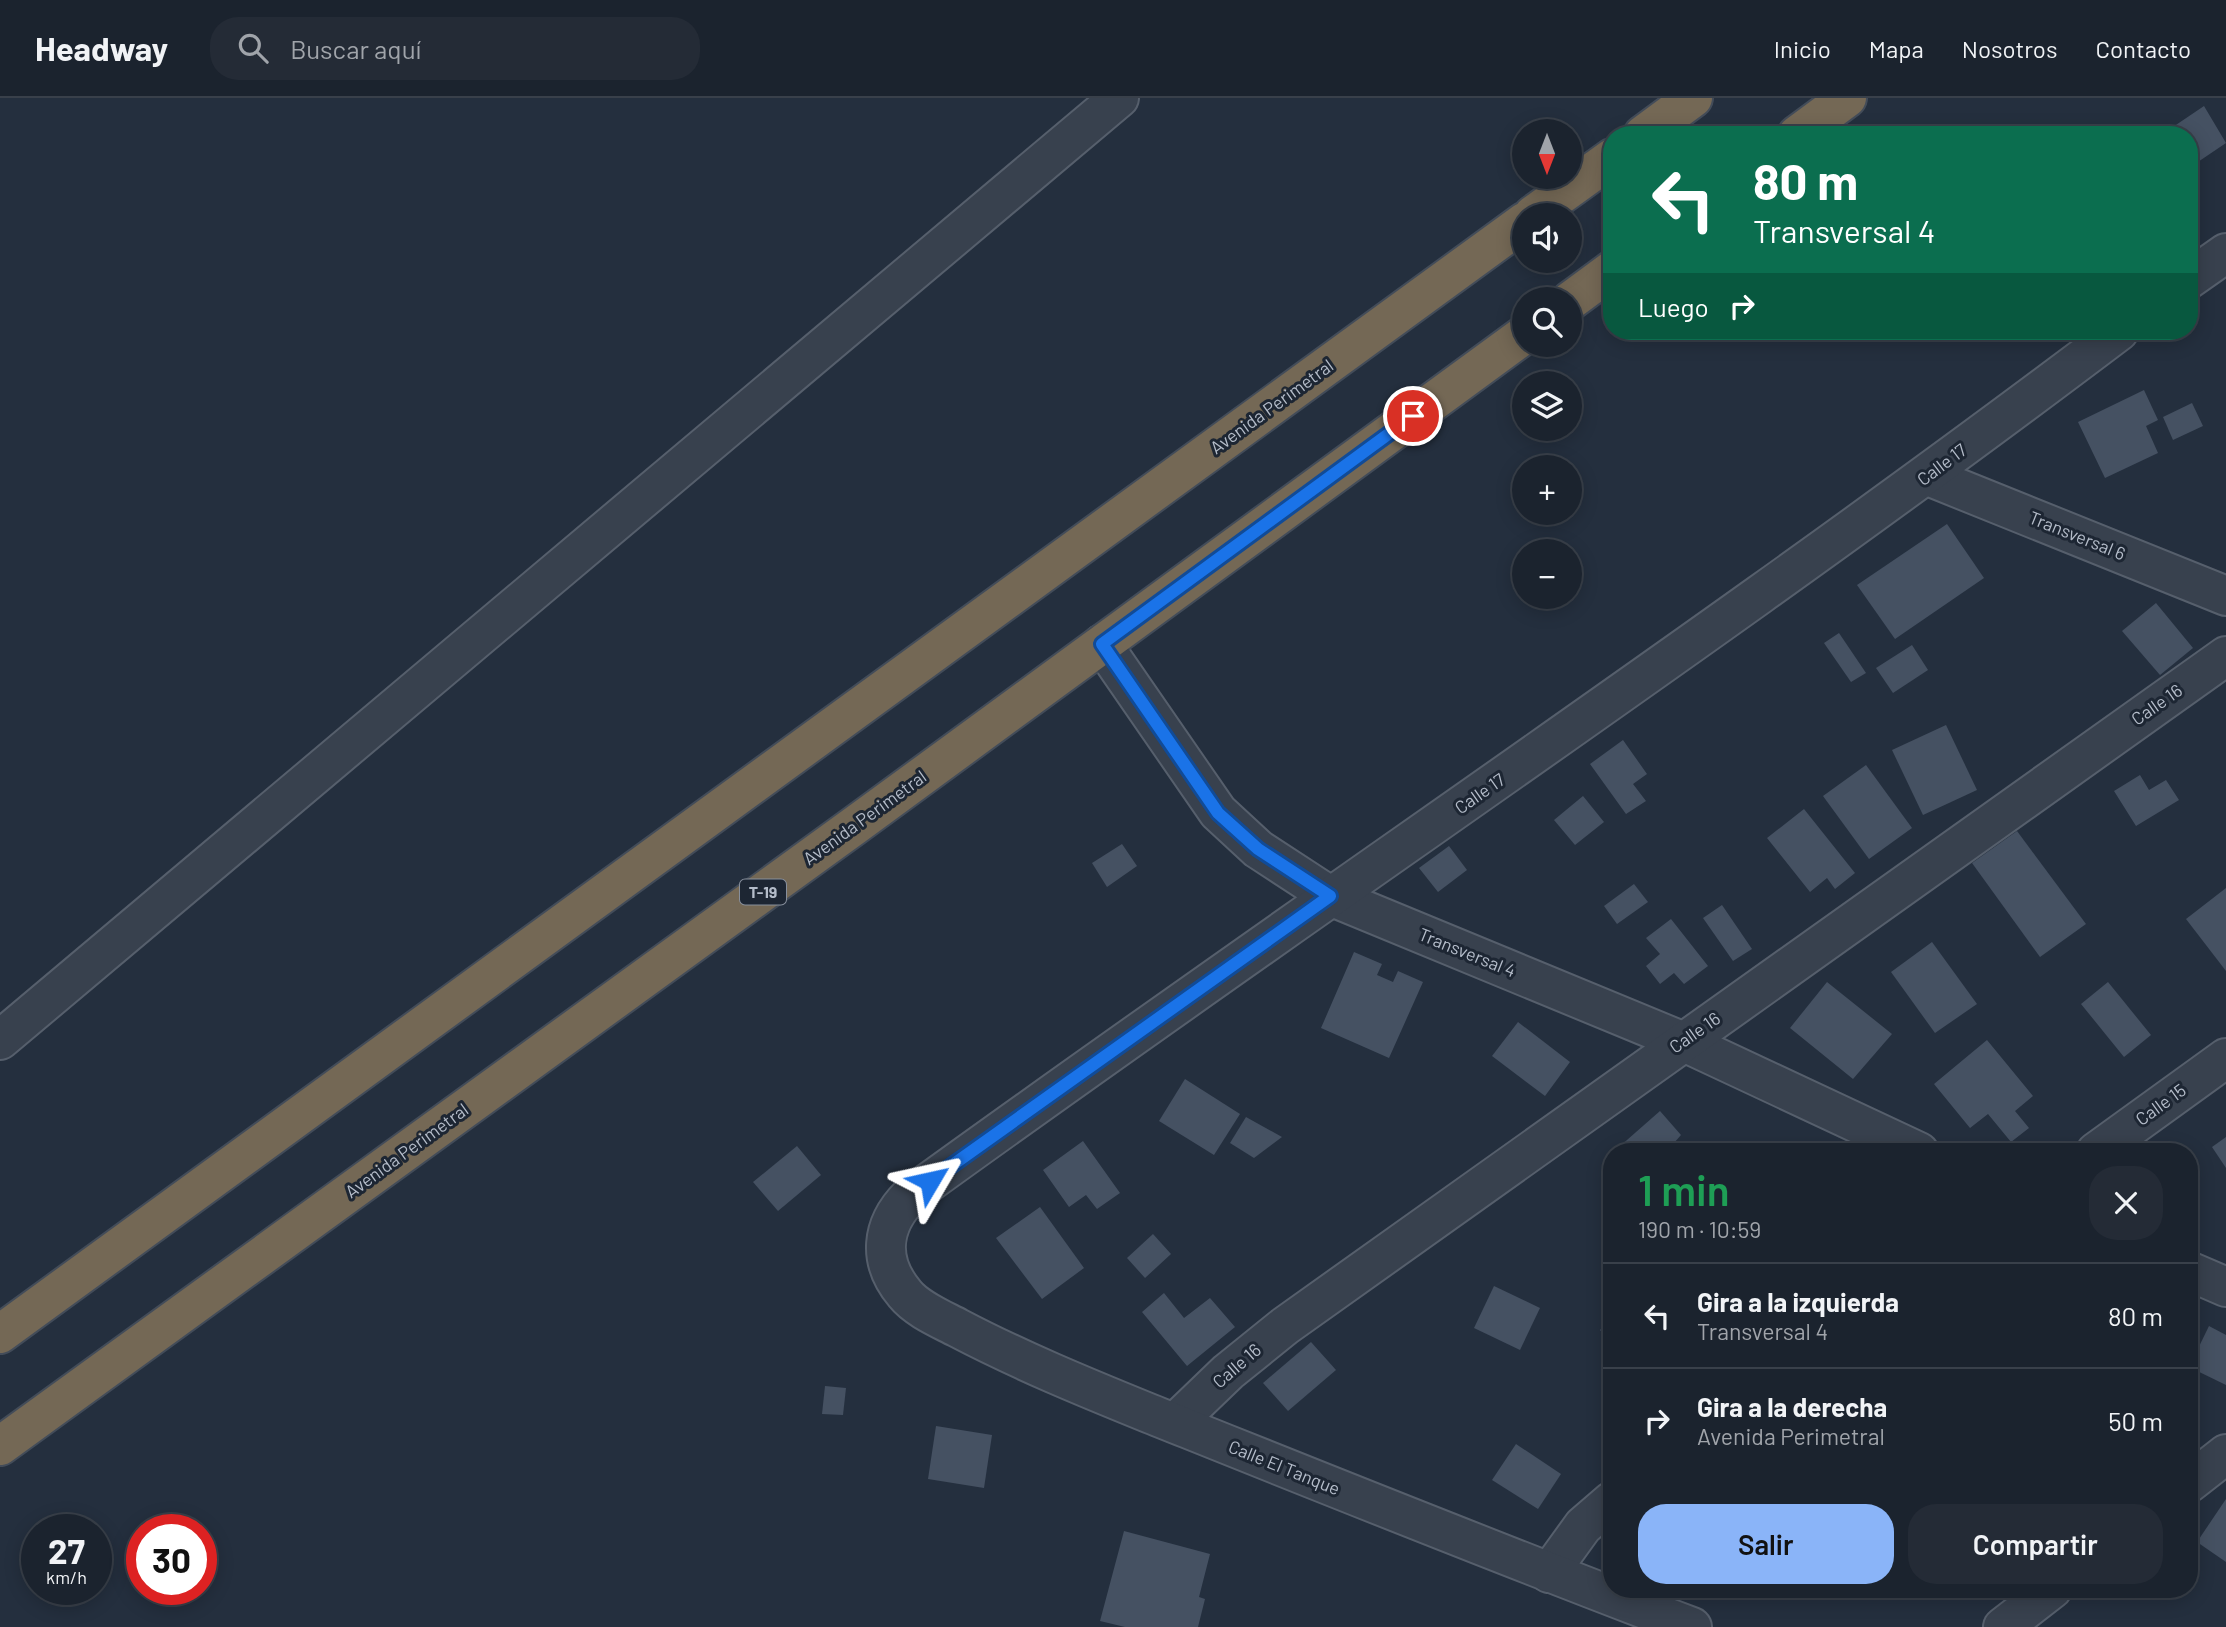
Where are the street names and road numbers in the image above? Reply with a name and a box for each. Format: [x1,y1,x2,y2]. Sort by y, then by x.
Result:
street label: Avenida Perimetral [1206,354,1337,458]
street label: Calle 17 [1912,438,1971,490]
street label: Transversal 6 [2026,506,2129,564]
street label: Calle 16 [2127,679,2186,730]
street label: Avenida Perimetral [799,765,930,869]
street label: Calle 17 [1450,768,1509,818]
road number: T-19 [740,880,786,904]
street label: Transversal 4 [1416,923,1519,981]
street label: Calle 16 [1665,1007,1724,1058]
street label: Calle 15 [2131,1079,2190,1130]
street label: Avenida Perimetral [341,1098,472,1202]
street label: Calle 16 [1208,1338,1265,1392]
street label: Calle El Tanque [1225,1435,1343,1499]

